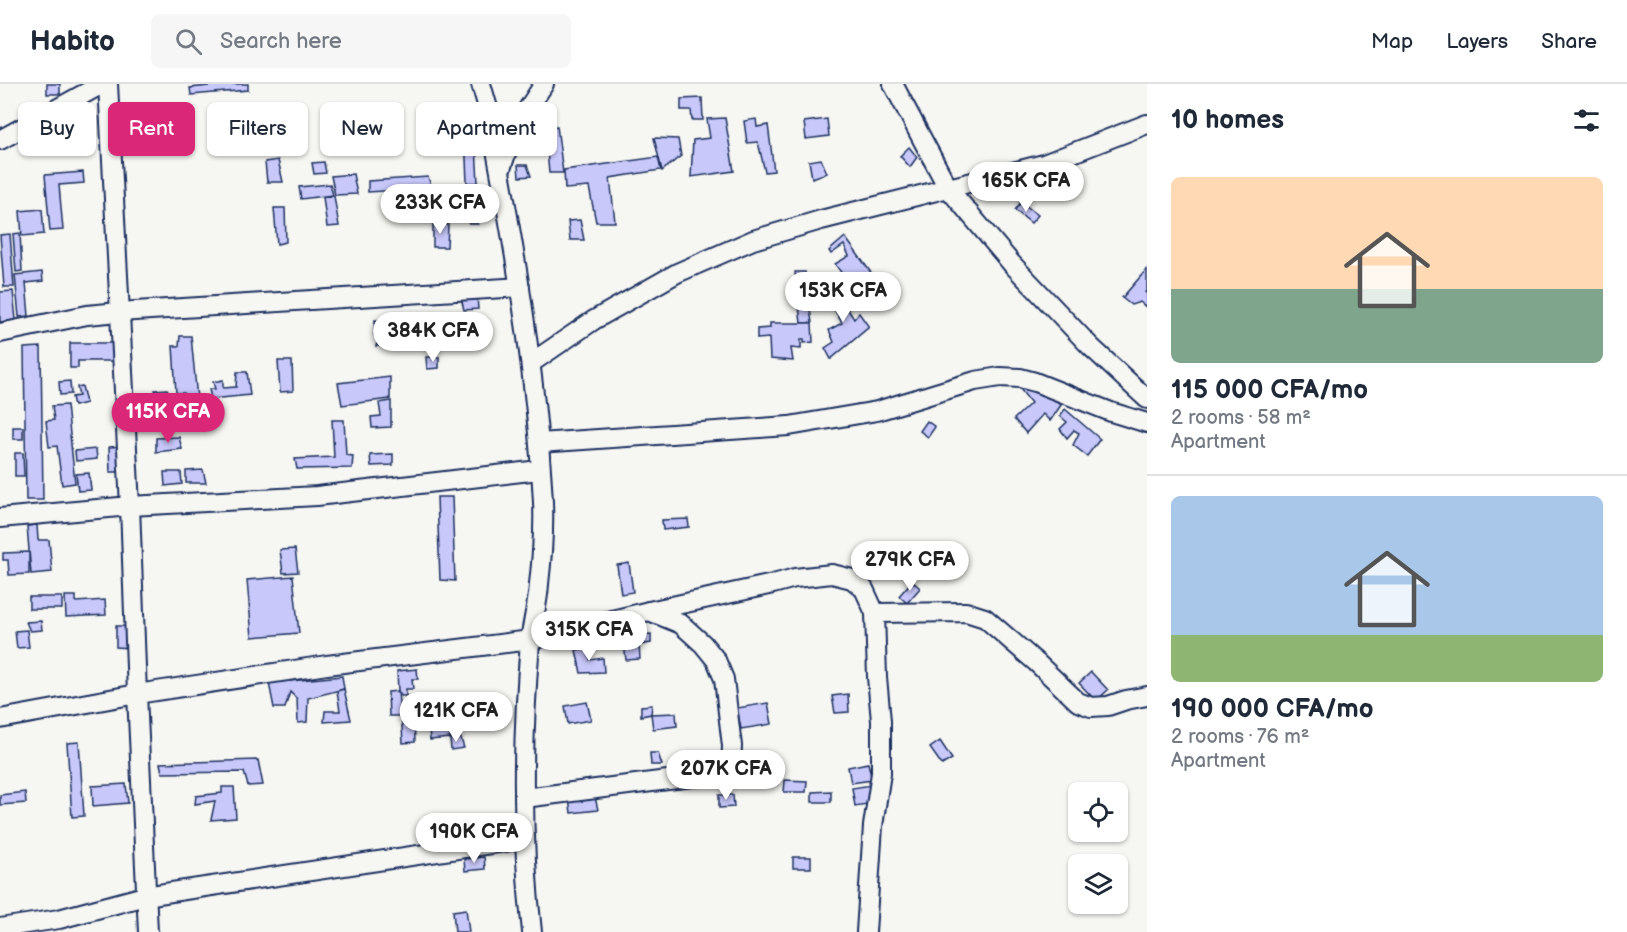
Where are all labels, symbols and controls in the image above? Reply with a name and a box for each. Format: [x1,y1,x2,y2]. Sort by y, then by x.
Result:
search box [151,14,571,68]
text: Habito [30,25,115,58]
icon: search [172,25,205,58]
text: Search here [220,28,342,55]
text: Map [1371,29,1413,54]
text: Layers [1446,29,1508,54]
text: Share [1541,29,1597,54]
chip: Buy [18,102,96,156]
chip: Rent [108,102,195,156]
chip: Filters [207,102,308,156]
chip: New [320,102,404,156]
chip: Apartment [416,102,557,156]
icon: filters [1570,104,1603,137]
text: 10 homes [1171,105,1284,136]
pin: 165K CFA [964,162,1088,213]
text: 165K CFA [982,169,1070,193]
pin: 233K CFA [378,184,502,235]
text: 233K CFA [394,191,486,215]
icon: home [1333,216,1441,324]
pin: 153K CFA [781,272,905,323]
text: 153K CFA [799,279,887,303]
pin: 384K CFA [371,312,495,363]
text: 384K CFA [387,319,479,343]
text: 115 000 CFA/mo [1171,375,1368,406]
pin: 115K CFA [106,393,230,444]
text: 115K CFA [126,400,210,424]
text: 2 rooms · 58 m² [1171,406,1311,430]
text: Apartment [1171,430,1266,454]
icon: home [1333,535,1441,643]
pin: 279K CFA [848,541,972,592]
text: 279K CFA [865,548,955,572]
pin: 315K CFA [527,611,651,662]
text: 315K CFA [545,618,633,642]
pin: 121K CFA [394,692,518,743]
text: 190 000 CFA/mo [1171,694,1374,725]
text: 121K CFA [414,699,498,723]
text: 2 rooms · 76 m² [1171,725,1309,749]
text: Apartment [1171,749,1266,773]
pin: 207K CFA [664,750,788,801]
text: 207K CFA [680,757,772,781]
map controls [1068,782,1128,914]
button: locate [1068,782,1128,842]
pin: 190K CFA [412,813,536,864]
text: 190K CFA [430,820,518,844]
button: layers [1068,854,1128,914]

